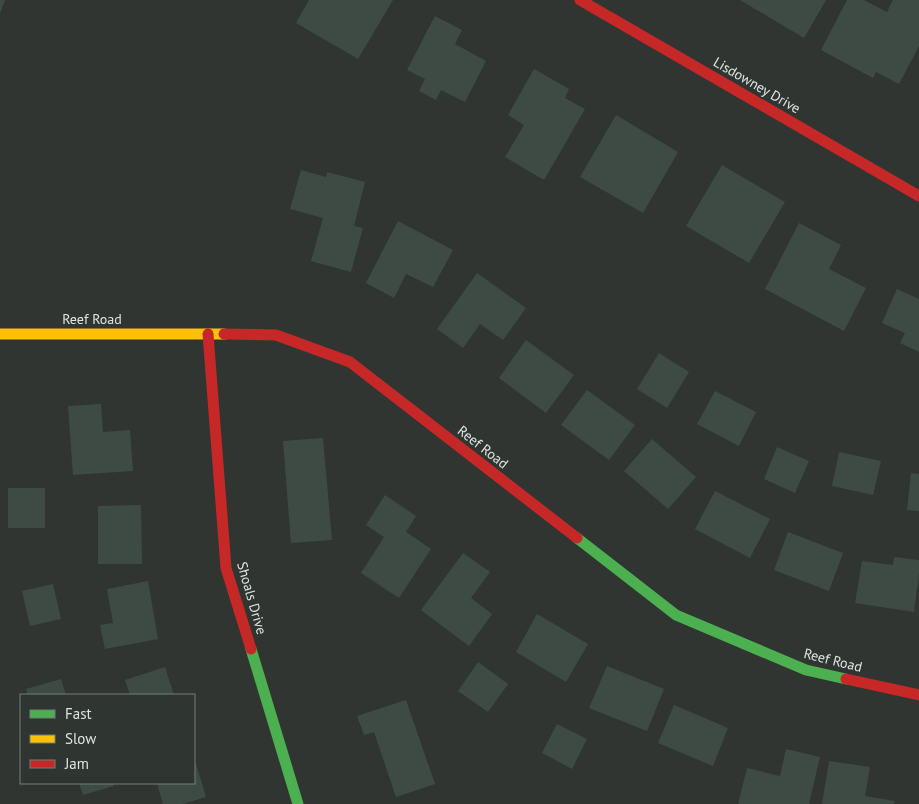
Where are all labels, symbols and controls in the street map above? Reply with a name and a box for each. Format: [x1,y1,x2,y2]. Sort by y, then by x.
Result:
street label: Lisdowney Drive [710,53,804,117]
street label: Reef Road [62,310,122,328]
street label: Reef Road [454,422,512,472]
street label: Shoals Drive [233,560,271,636]
street label: Reef Road [802,644,864,676]
legend [20,694,195,784]
text: Fast [65,704,92,723]
text: Slow [65,729,96,748]
text: Jam [64,754,89,773]

